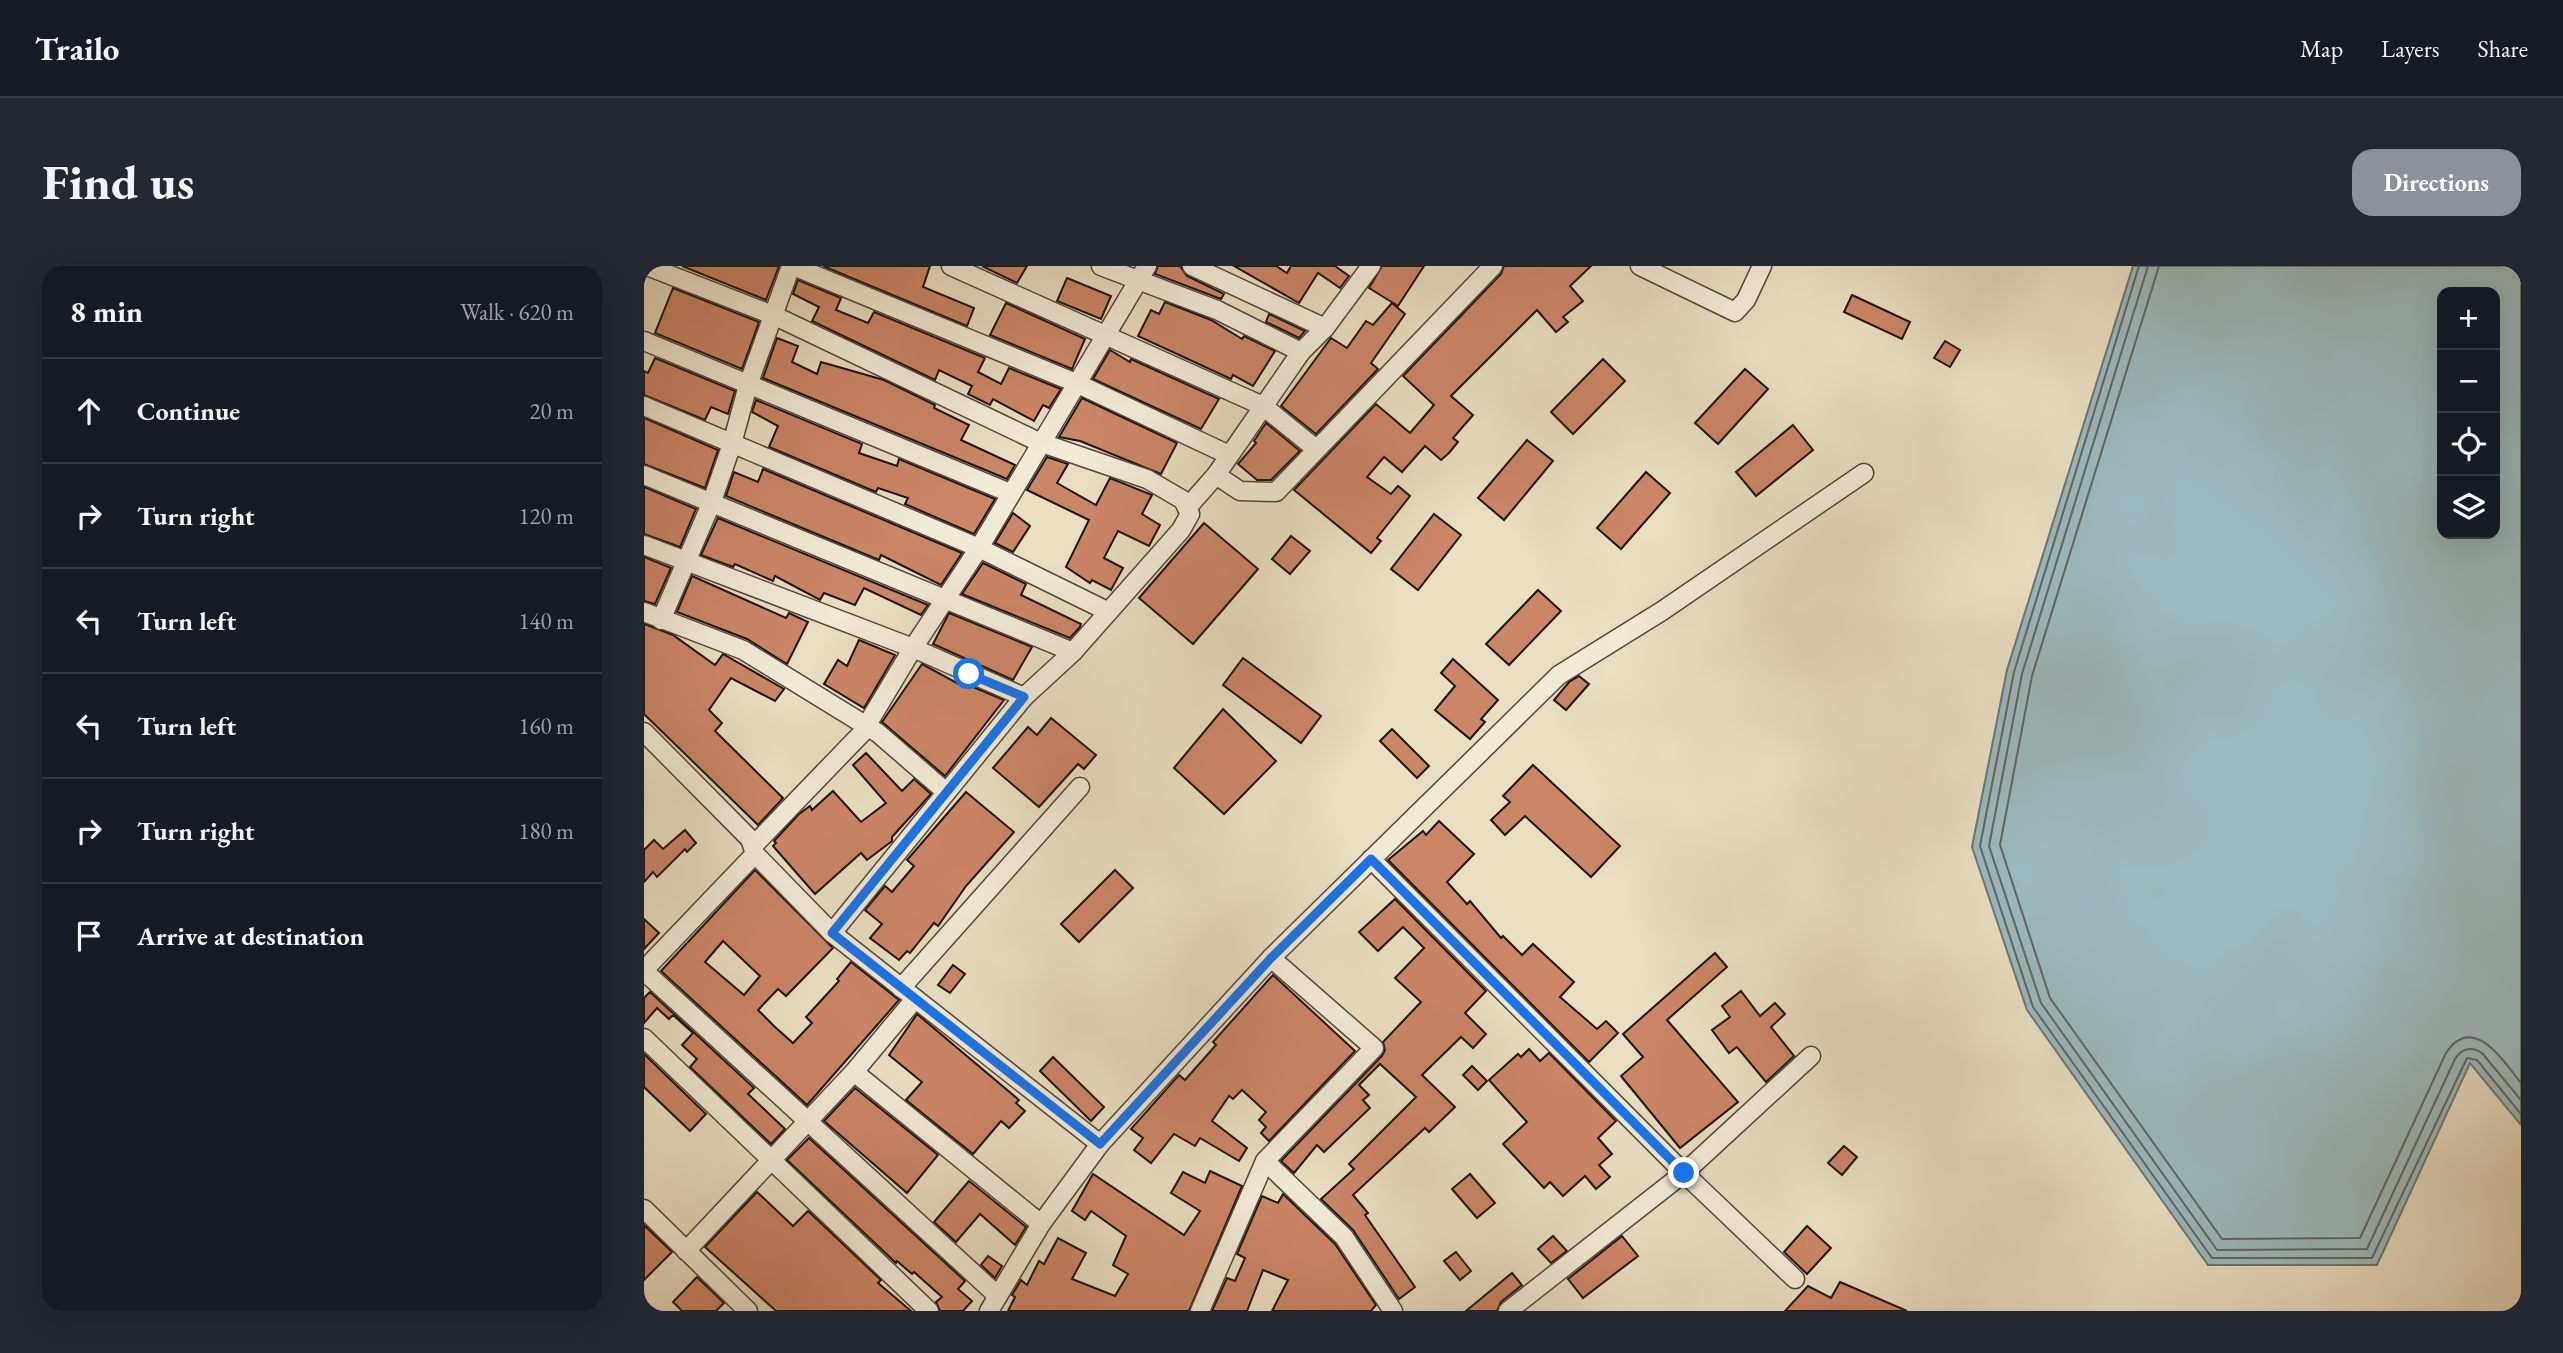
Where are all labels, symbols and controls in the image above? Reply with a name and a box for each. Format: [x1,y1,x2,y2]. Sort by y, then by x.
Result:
text: Trailo [35,27,119,70]
text: Map [2300,33,2343,64]
text: Layers [2381,33,2440,64]
text: Share [2478,33,2528,64]
button: Directions [2352,149,2521,216]
text: Find us [42,150,194,214]
map controls [2437,287,2500,539]
button: + [2437,287,2500,350]
text: 8 min [70,292,143,331]
text: Walk · 620 m [460,297,574,327]
button: − [2437,350,2500,413]
icon: ahead [70,392,108,430]
text: Continue [137,394,240,428]
text: 20 m [529,396,574,426]
button: locate [2437,413,2500,476]
button: layers [2437,476,2500,539]
icon: right [70,497,108,535]
text: Turn right [137,499,255,533]
text: 120 m [518,501,574,531]
icon: left [70,602,108,640]
text: Turn left [137,604,236,638]
text: 140 m [518,606,574,636]
route start [953,658,984,689]
icon: left [70,707,108,745]
text: Turn left [137,709,236,743]
text: 160 m [518,711,574,741]
icon: right [70,812,108,850]
text: Turn right [137,814,255,848]
text: 180 m [518,816,574,846]
icon: arrive [70,917,108,955]
text: Arrive at destination [137,919,364,953]
route end [1668,1157,1699,1188]

